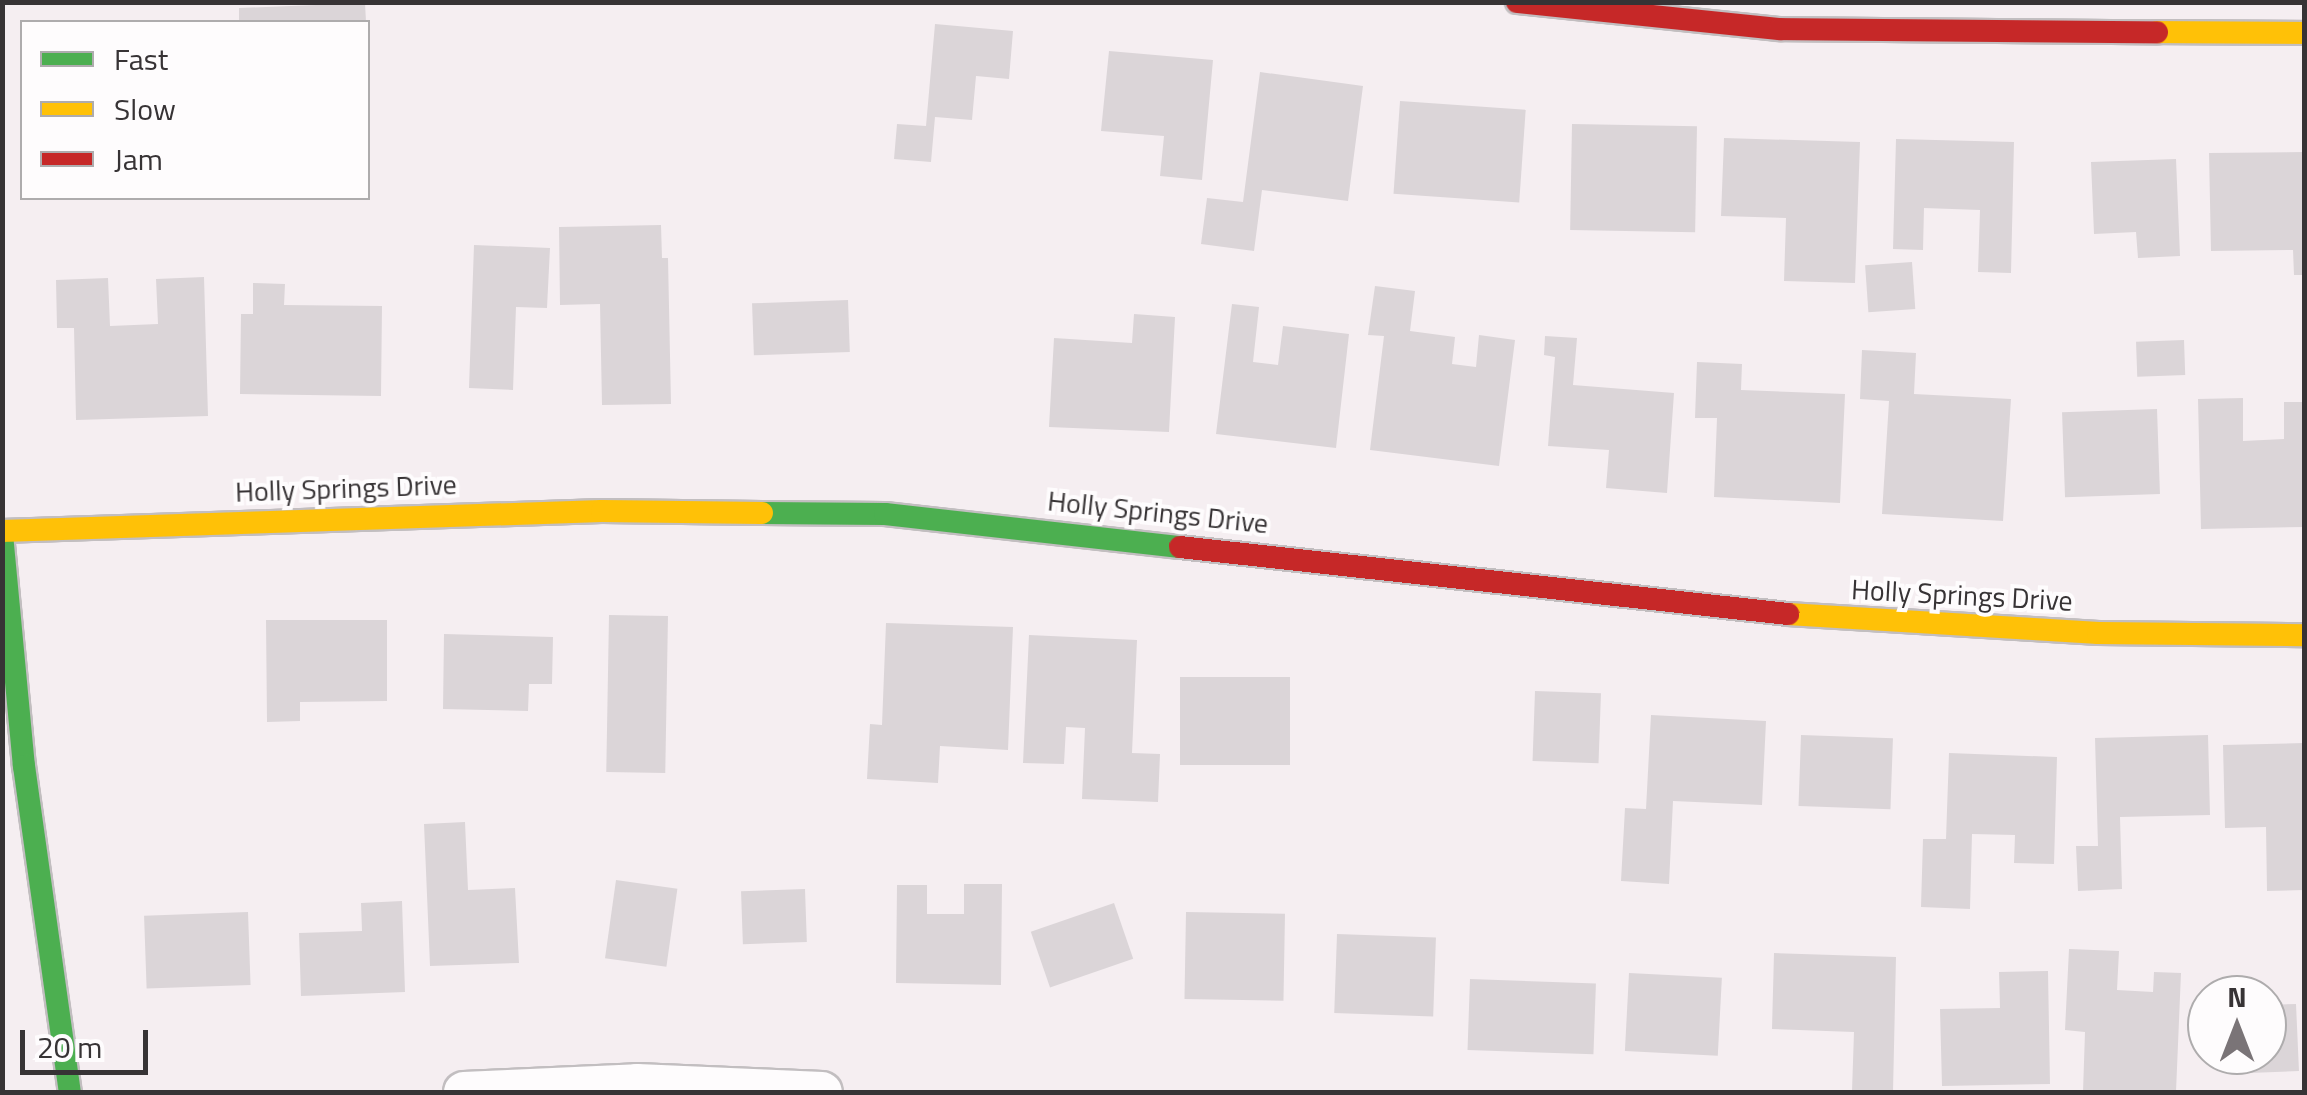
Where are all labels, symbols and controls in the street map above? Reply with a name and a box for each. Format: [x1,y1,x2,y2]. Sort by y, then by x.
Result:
legend [20,20,370,200]
text: Fast [114,36,168,82]
text: Slow [114,86,176,132]
text: Jam [114,136,163,182]
street label: Holly Springs Drive [235,467,457,509]
street label: Holly Springs Drive [1046,484,1270,540]
street label: Holly Springs Drive [1850,572,2074,618]
north arrow [2187,975,2287,1075]
text: N [2227,975,2247,1018]
scale bar [25,1010,152,1072]
text: 20 m [37,1024,102,1070]

